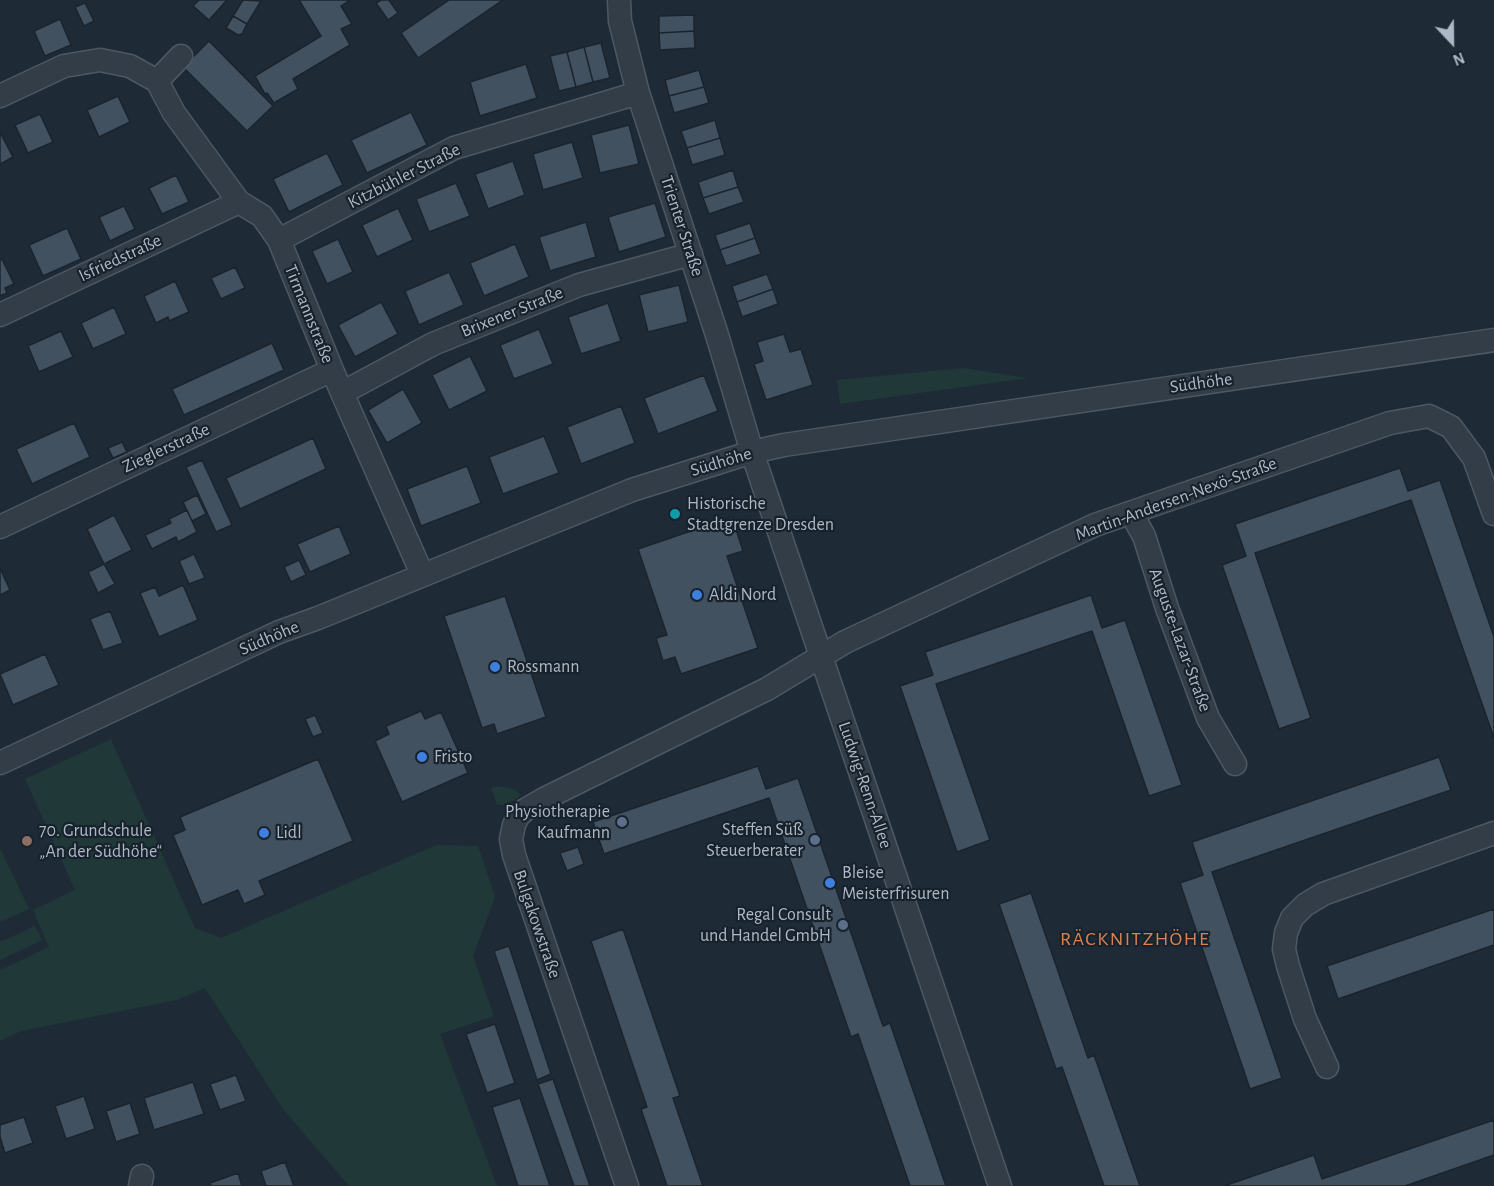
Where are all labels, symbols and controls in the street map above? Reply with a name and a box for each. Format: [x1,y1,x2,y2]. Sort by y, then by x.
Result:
north arrow [1422,12,1482,72]
text: N [1451,49,1467,68]
street label: Kitzbühler Straße [344,138,464,214]
street label: Trienter Straße [656,173,708,279]
street label: Isfriedstraße [75,229,165,287]
street label: Tirmannstraße [279,261,339,367]
street label: Brixener Straße [458,282,566,342]
street label: Südhöhe [1168,368,1234,398]
street label: Zieglerstraße [119,418,213,478]
street label: Südhöhe [688,442,754,482]
street label: Martin-Andersen-Nexö-Straße [1072,452,1280,546]
place label: Historische Stadtgrenze Dresden [687,493,834,536]
marker: Historische Stadtgrenze Dresden [668,507,682,521]
street label: Auguste-Lazar-Straße [1144,565,1216,715]
place label: Aldi Nord [709,584,776,606]
marker: Aldi Nord [690,588,704,602]
street label: Südhöhe [236,616,302,660]
place label: Rossmann [507,656,579,678]
marker: Rossmann [488,660,502,674]
street label: Ludwig-Renn-Allee [833,719,897,851]
place label: Fristo [434,746,472,768]
marker: Fristo [415,750,429,764]
place label: Physiotherapie Kaufmann [505,801,610,844]
marker: Physiotherapie Kaufmann [615,815,629,829]
place label: Steffen Süß Steuerberater [706,819,803,862]
place label: 70. Grundschule „An der Südhöhe“ [39,820,162,862]
place label: Lidl [276,822,302,844]
marker: Lidl [257,826,271,840]
marker: Steffen Süß Steuerberater [808,833,822,847]
marker: 70. Grundschule „An der Südhöhe“ [20,834,34,848]
place label: Bleise Meisterfrisuren [842,862,949,904]
street label: Bulgakowstraße [508,867,566,981]
marker: Bleise Meisterfrisuren [823,876,837,890]
place label: Regal Consult und Handel GmbH [700,904,831,946]
marker: Regal Consult und Handel GmbH [836,918,850,932]
district label: RÄCKNITZHÖHE [1060,927,1210,951]

